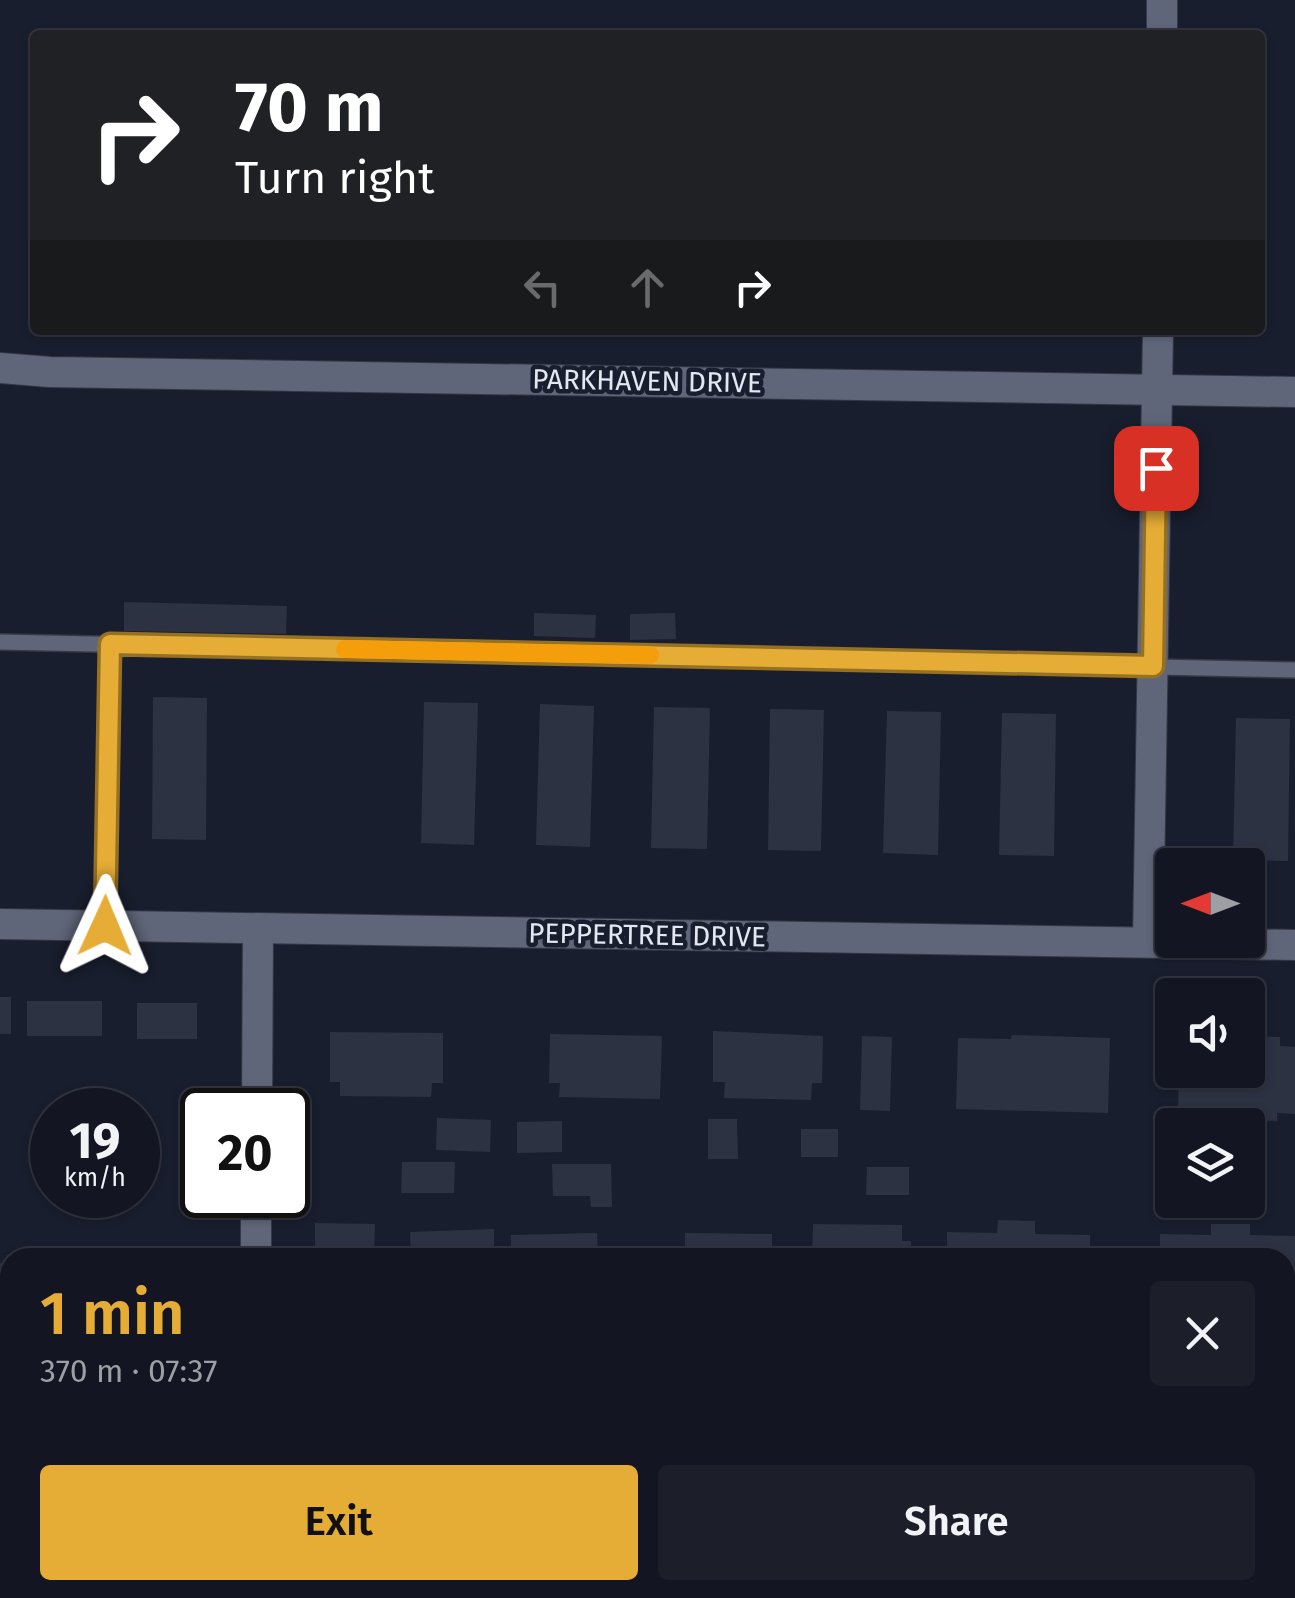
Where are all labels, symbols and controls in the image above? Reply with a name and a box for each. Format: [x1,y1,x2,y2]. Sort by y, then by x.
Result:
text: 70 m [235,66,384,150]
icon: right [70,70,200,200]
text: Turn right [235,151,434,205]
icon: left [515,260,570,315]
icon: ahead [620,260,675,315]
icon: right [725,260,780,315]
street label: PARKHAVEN DRIVE [532,362,762,400]
pin [1114,426,1199,511]
icon: arrive [1129,441,1184,496]
north arrow [1155,848,1265,958]
map controls [1155,848,1265,1218]
position arrow [53,874,157,978]
street label: PEPPERTREE DRIVE [528,916,766,954]
button: sound [1155,978,1265,1088]
speed limit sign: 20 [180,1088,310,1218]
button: layers [1155,1108,1265,1218]
text: 19 [69,1111,121,1171]
text: km/h [64,1163,126,1193]
text: 1 min [40,1278,185,1350]
button: close [1150,1281,1255,1386]
text: 370 m · 07:37 [40,1352,217,1390]
button: Exit [40,1465,638,1580]
button: Share [658,1465,1255,1580]

